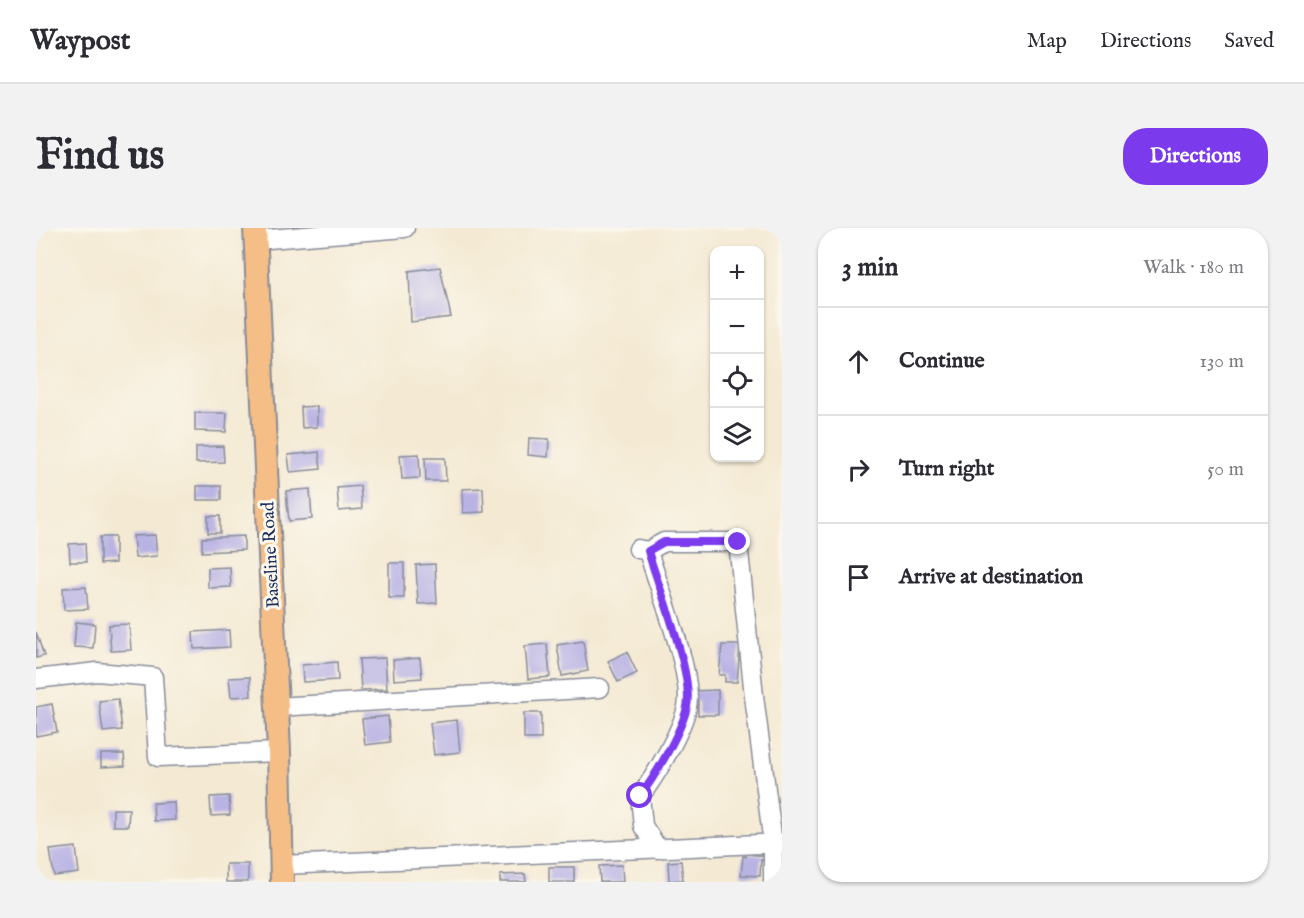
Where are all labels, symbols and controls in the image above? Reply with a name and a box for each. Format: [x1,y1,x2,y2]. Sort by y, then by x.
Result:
text: Waypost [30,24,130,59]
text: Map [1027,28,1067,55]
text: Directions [1100,28,1191,55]
text: Saved [1224,28,1274,55]
button: Directions [1123,128,1268,185]
text: Find us [36,130,164,183]
map controls [710,246,764,462]
button: + [710,246,764,300]
text: 3 min [842,251,898,284]
text: Walk · 180 m [1143,255,1244,280]
button: − [710,300,764,354]
icon: ahead [842,345,875,378]
text: Continue [899,347,985,375]
text: 130 m [1199,349,1244,374]
button: locate [710,354,764,408]
button: layers [710,408,764,462]
icon: right [842,453,875,486]
text: Turn right [899,455,994,483]
text: 50 m [1207,457,1244,482]
street label: Baseline Road [257,501,286,609]
route end [724,528,750,554]
icon: arrive [842,561,875,594]
text: Arrive at destination [899,563,1083,591]
route start [626,782,652,808]

